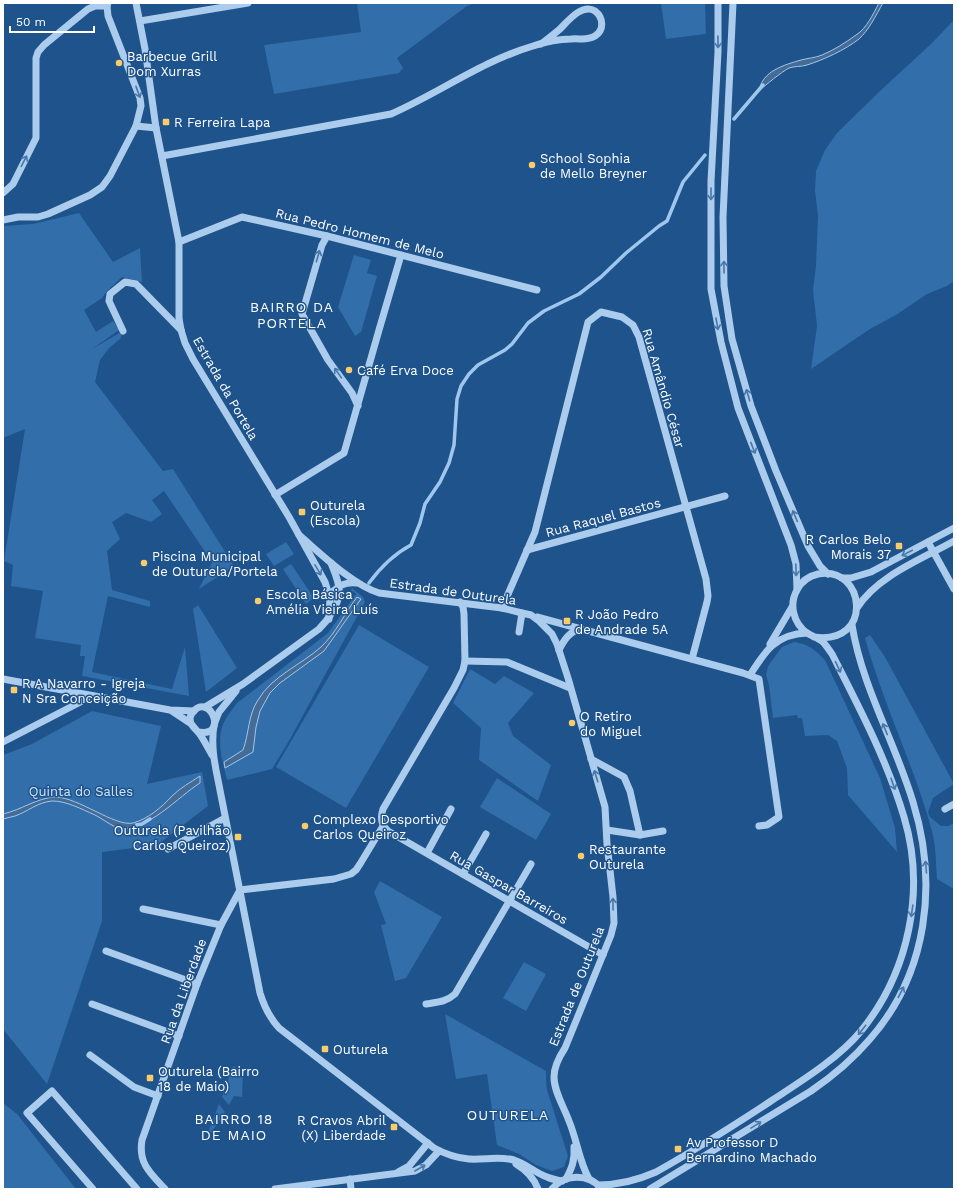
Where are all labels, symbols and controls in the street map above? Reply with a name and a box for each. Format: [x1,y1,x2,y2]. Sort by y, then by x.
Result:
scale bar [10,8,94,34]
text: 50 m [16,15,46,29]
one-way arrow [714,35,722,48]
place label: Barbecue Grill Dom Xurras [127,49,217,79]
marker: Barbecue Grill Dom Xurras [114,58,124,68]
one-way arrow [134,86,142,98]
place label: R Ferreira Lapa [174,115,271,130]
marker: R Ferreira Lapa [161,117,171,127]
place label: School Sophia de Mello Breyner [540,151,647,181]
one-way arrow [21,155,28,167]
marker: School Sophia de Mello Breyner [527,160,537,170]
one-way arrow [707,187,715,200]
street label: Rua Pedro Homem de Melo [274,205,446,262]
one-way arrow [315,250,322,263]
one-way arrow [720,261,728,274]
district label: BAIRRO DA PORTELA [250,299,334,331]
one-way arrow [714,317,722,330]
street label: Rua Amândio César [639,327,688,450]
street label: Estrada da Portela [190,334,262,443]
place label: Café Erva Doce [357,363,454,378]
marker: Café Erva Doce [344,365,354,375]
one-way arrow [334,368,342,379]
one-way arrow [744,388,751,401]
one-way arrow [750,442,758,454]
street label: Rua Raquel Bastos [544,495,662,540]
place label: Outurela (Escola) [310,498,366,528]
marker: Outurela (Escola) [297,507,307,517]
one-way arrow [791,510,798,522]
place label: R Carlos Belo Morais 37 [806,532,891,562]
marker: R Carlos Belo Morais 37 [894,541,904,551]
place label: Piscina Municipal de Outurela/Portela [152,549,278,579]
one-way arrow [902,550,914,557]
marker: Piscina Municipal de Outurela/Portela [139,558,149,568]
one-way arrow [793,563,800,576]
one-way arrow [314,564,322,576]
street label: Estrada de Outurela [389,575,518,608]
place label: Escola Básica Amélia Vieira Luís [266,587,379,617]
marker: Escola Básica Amélia Vieira Luís [253,596,263,606]
place label: R João Pedro de Andrade 5A [575,607,668,637]
marker: R João Pedro de Andrade 5A [562,616,572,626]
one-way arrow [835,660,842,672]
place label: R A Navarro - Igreja N Sra Conceição [22,676,146,706]
marker: R A Navarro - Igreja N Sra Conceição [9,685,19,695]
place label: O Retiro do Miguel [580,709,641,739]
marker: O Retiro do Miguel [567,718,577,728]
one-way arrow [881,724,888,736]
one-way arrow [592,770,599,783]
one-way arrow [890,778,897,791]
park label: Quinta do Salles [29,784,133,799]
place label: Complexo Desportivo Carlos Queiroz [313,812,449,842]
marker: Complexo Desportivo Carlos Queiroz [300,821,310,831]
place label: Outurela (Pavilhão Carlos Queiroz) [114,823,230,853]
marker: Outurela (Pavilhão Carlos Queiroz) [233,832,243,842]
place label: Restaurante Outurela [589,842,666,872]
street label: Rua Gaspar Barreiros [447,848,570,927]
marker: Restaurante Outurela [576,851,586,861]
one-way arrow [922,861,930,874]
one-way arrow [609,898,617,911]
one-way arrow [908,905,916,918]
street label: Estrada de Outurela [546,923,608,1048]
street label: Rua da Liberdade [157,937,209,1046]
one-way arrow [898,987,905,999]
one-way arrow [857,1024,866,1035]
place label: Outurela [333,1042,389,1057]
marker: Outurela [320,1044,330,1054]
place label: Outurela (Bairro 18 de Maio) [158,1064,259,1094]
marker: Outurela (Bairro 18 de Maio) [145,1073,155,1083]
district label: OUTURELA [467,1107,549,1123]
district label: BAIRRO 18 DE MAIO [195,1111,273,1143]
place label: R Cravos Abril (X) Liberdade [297,1113,386,1143]
one-way arrow [750,1121,762,1129]
marker: R Cravos Abril (X) Liberdade [389,1122,399,1132]
place label: Av Professor D Bernardino Machado [686,1135,817,1165]
marker: Av Professor D Bernardino Machado [673,1144,683,1154]
one-way arrow [414,1164,426,1172]

